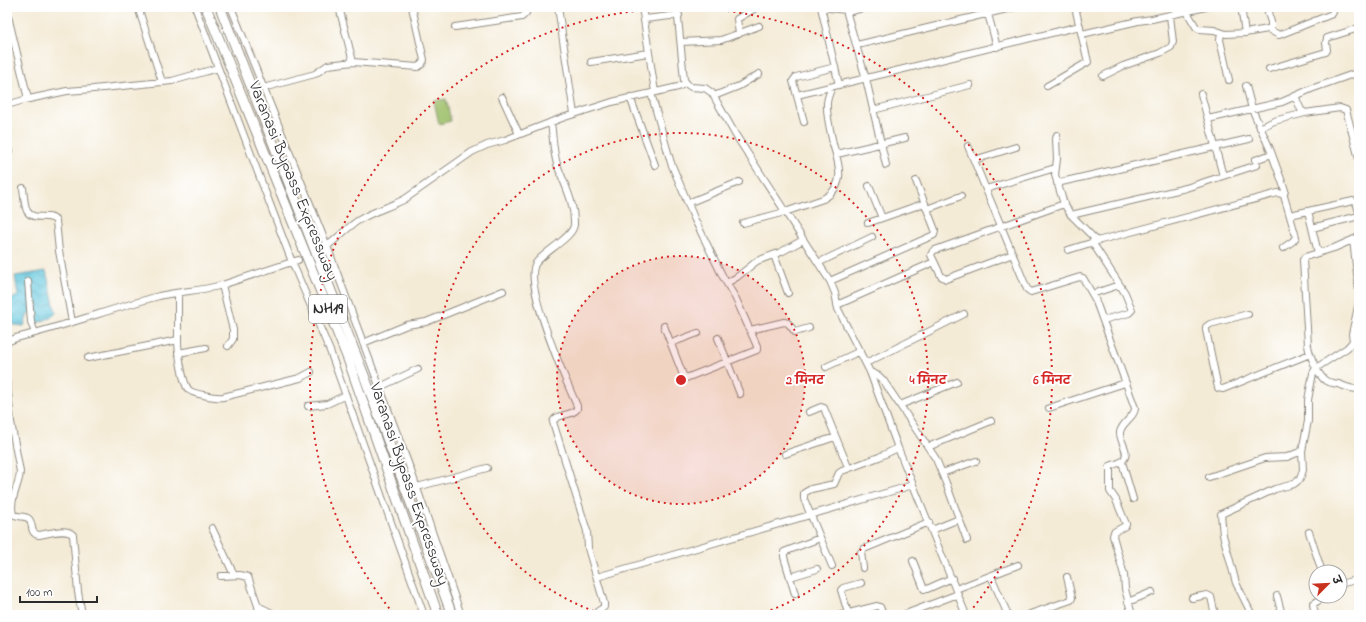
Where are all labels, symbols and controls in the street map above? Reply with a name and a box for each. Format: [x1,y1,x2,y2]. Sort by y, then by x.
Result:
street label: Varanasi Bypass Expressway [240,77,345,285]
road number: NH19 [309,295,347,323]
text: 2 मिनट [785,371,825,390]
text: 4 मिनट [908,371,948,390]
text: 6 मिनट [1032,371,1072,390]
centre of rings [674,373,688,387]
street label: Varanasi Bypass Expressway [361,378,456,589]
north arrow [1308,564,1348,604]
text: उ [1327,573,1346,588]
scale bar [20,578,97,604]
text: 100 m [26,584,53,602]

